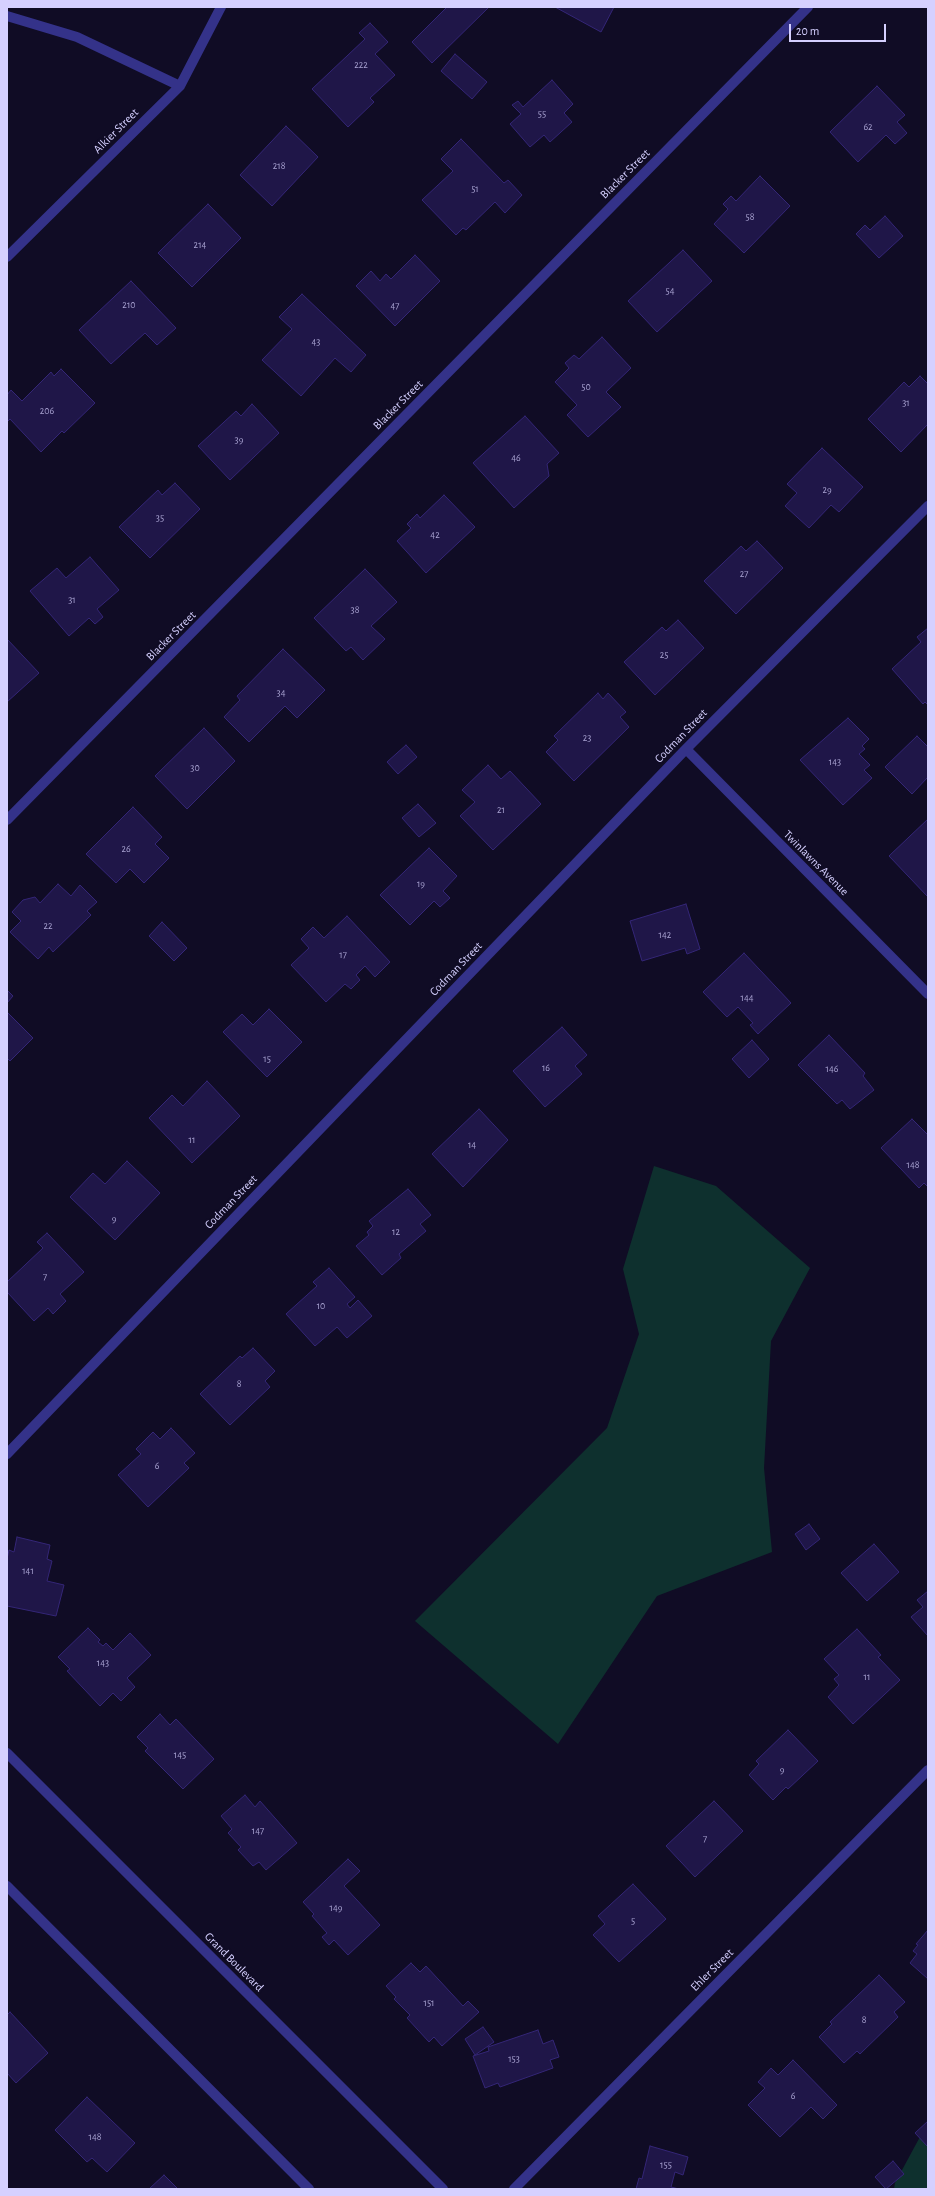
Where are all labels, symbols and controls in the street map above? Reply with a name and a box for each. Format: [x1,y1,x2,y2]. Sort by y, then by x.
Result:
scale bar [791,16,888,42]
text: 20 m [796,25,819,37]
house number: 222 [354,59,368,71]
street label: Alkier Street [90,105,142,157]
house number: 55 [538,108,546,120]
house number: 62 [863,121,873,133]
street label: Blacker Street [597,146,653,202]
house number: 218 [273,160,285,172]
house number: 51 [471,183,479,195]
house number: 58 [746,211,754,223]
house number: 214 [194,239,206,251]
house number: 54 [666,285,674,297]
house number: 210 [122,299,136,311]
house number: 47 [391,300,399,312]
house number: 43 [312,336,320,348]
street label: Blacker Street [370,377,426,433]
house number: 50 [581,381,591,393]
house number: 31 [902,397,910,409]
house number: 206 [40,405,54,417]
house number: 39 [235,434,243,446]
house number: 46 [511,452,521,464]
house number: 29 [822,484,832,496]
house number: 35 [156,512,164,524]
house number: 42 [430,529,440,541]
house number: 27 [740,568,748,580]
house number: 31 [68,594,76,606]
house number: 38 [351,604,359,616]
street label: Blacker Street [143,608,199,664]
house number: 25 [660,649,668,661]
house number: 34 [277,687,285,699]
street label: Codman Street [652,706,710,766]
house number: 23 [583,732,591,744]
house number: 143 [829,756,841,768]
house number: 30 [190,762,200,774]
house number: 21 [497,804,505,816]
street label: Twinlawns Avenue [780,827,852,899]
house number: 26 [121,843,131,855]
house number: 19 [417,878,425,890]
house number: 22 [43,920,53,932]
house number: 142 [659,929,671,941]
street label: Codman Street [427,939,485,999]
house number: 17 [339,949,347,961]
house number: 144 [740,992,754,1004]
house number: 15 [263,1053,271,1065]
house number: 16 [542,1062,550,1074]
house number: 146 [826,1063,838,1075]
house number: 11 [189,1134,195,1146]
house number: 14 [468,1139,476,1151]
house number: 148 [907,1159,919,1171]
street label: Codman Street [202,1172,260,1232]
house number: 9 [112,1213,116,1225]
house number: 12 [392,1226,400,1238]
house number: 7 [43,1271,47,1283]
house number: 10 [317,1300,325,1312]
house number: 8 [237,1378,241,1390]
house number: 6 [155,1460,159,1472]
house number: 141 [22,1565,34,1577]
house number: 143 [97,1657,109,1669]
house number: 11 [864,1671,870,1683]
house number: 145 [174,1749,186,1761]
house number: 9 [780,1764,784,1776]
house number: 147 [252,1825,264,1837]
house number: 7 [703,1833,707,1845]
house number: 149 [330,1902,342,1914]
house number: 5 [631,1915,635,1927]
street label: Grand Boulevard [201,1929,267,1995]
street label: Ehler Street [688,1946,736,1994]
house number: 151 [423,1997,435,2009]
house number: 8 [862,2014,866,2026]
house number: 153 [508,2053,520,2065]
house number: 6 [791,2090,795,2102]
house number: 148 [89,2131,101,2143]
house number: 155 [660,2159,672,2171]

